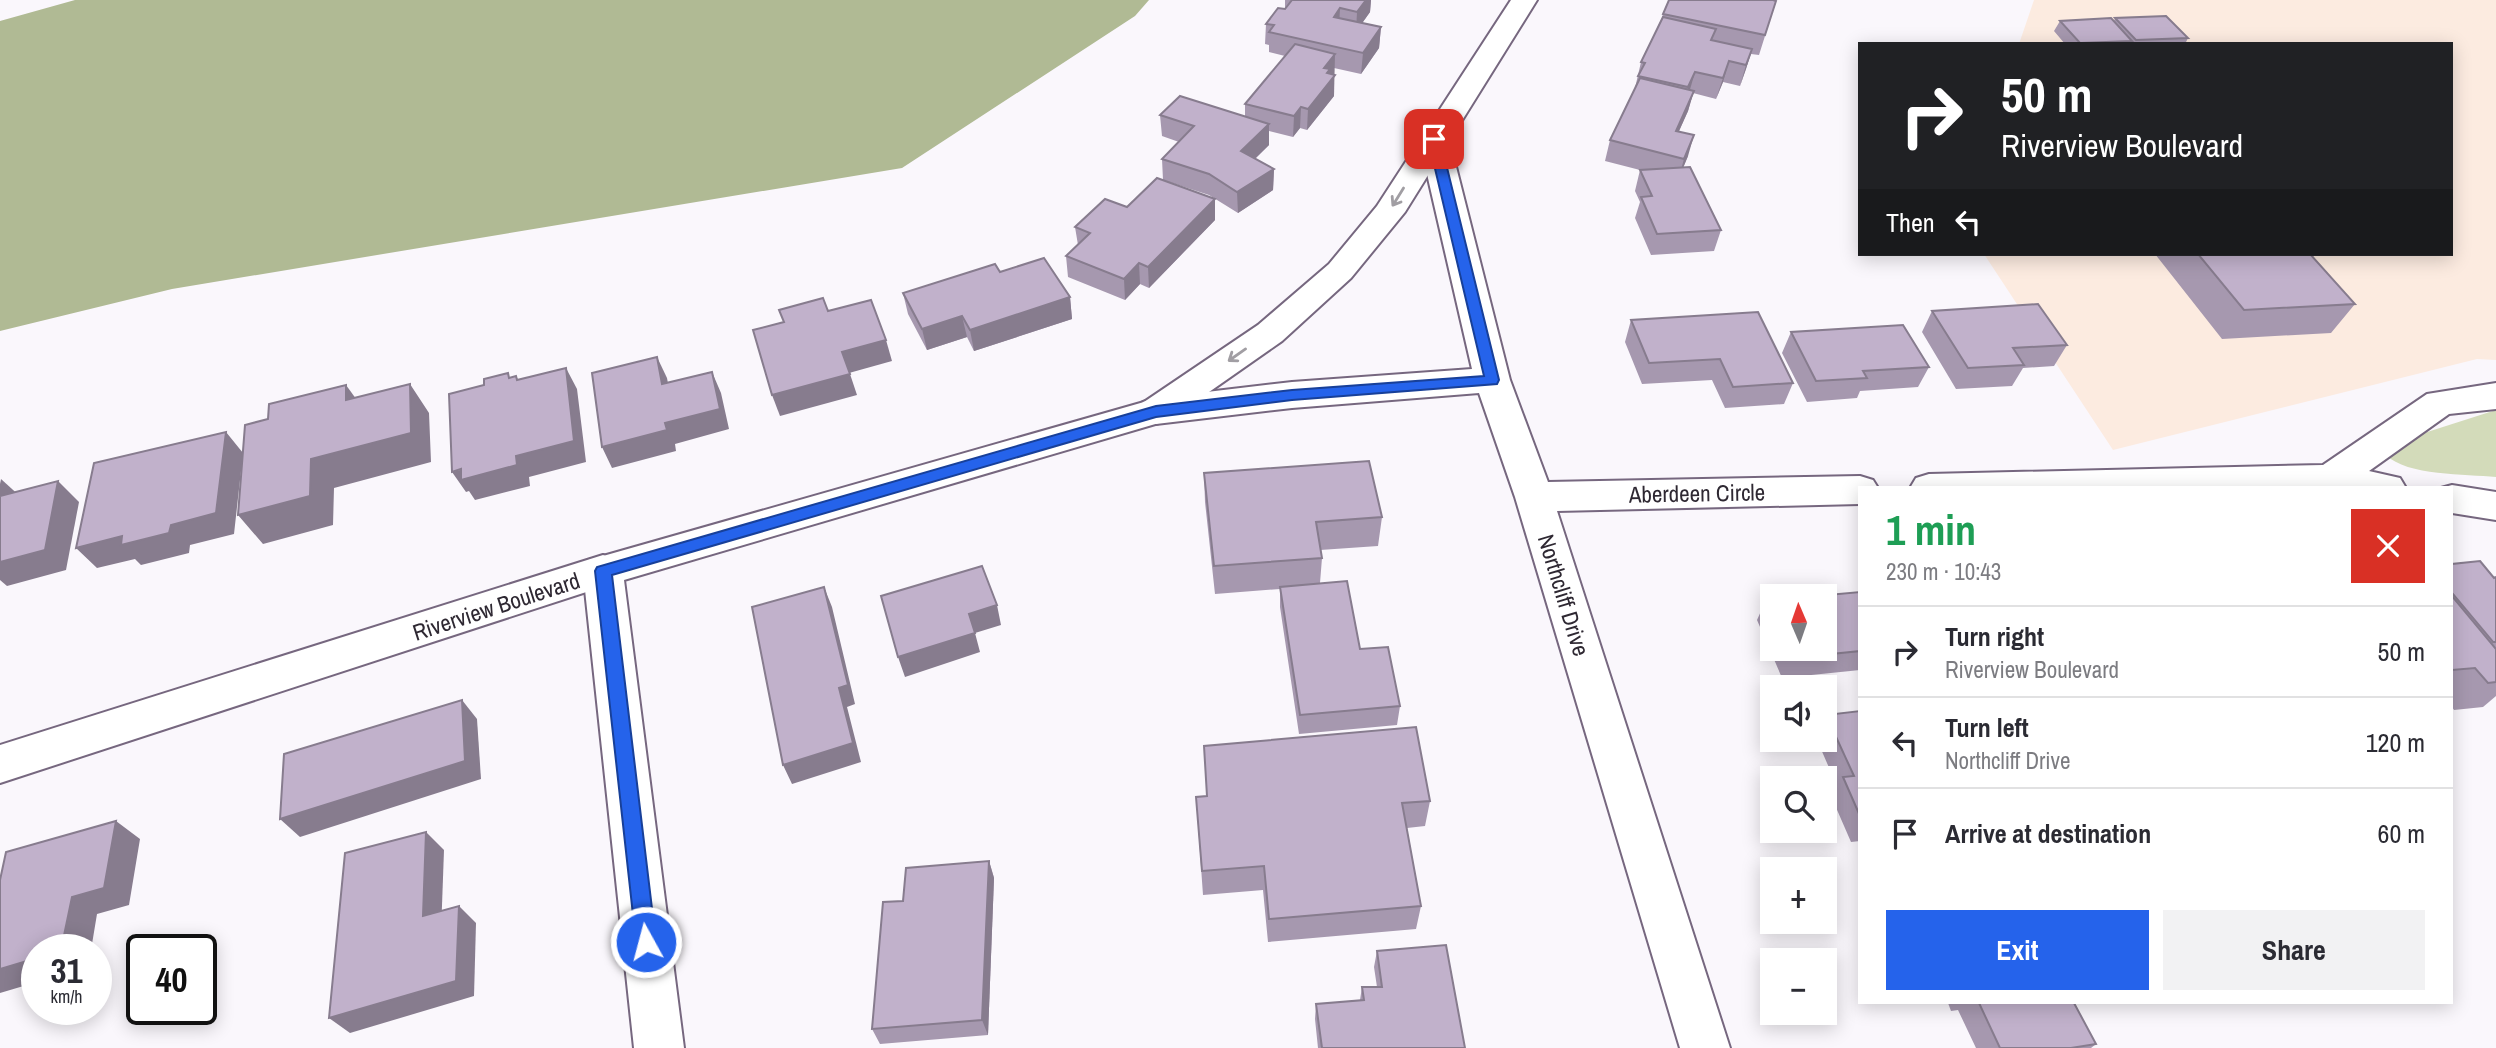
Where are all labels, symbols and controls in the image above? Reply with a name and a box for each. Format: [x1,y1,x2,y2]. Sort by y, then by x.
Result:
text: 50 m [2001,61,2093,127]
icon: right [1886,70,1977,161]
pin [1404,109,1464,169]
icon: arrive [1415,120,1453,158]
text: Riverview Boulevard [2001,124,2243,167]
one-way arrow [1391,187,1405,207]
icon: left [1949,203,1987,241]
text: Then [1886,205,1935,240]
one-way arrow [1228,348,1247,362]
street label: Aberdeen Circle [1628,476,1765,510]
text: 1 min [1886,502,1976,558]
button: close [2351,509,2425,583]
street label: Northcliff Drive [1531,530,1597,660]
text: 230 m · 10:43 [1886,556,2001,587]
street label: Riverview Boulevard [408,564,584,648]
north arrow [1760,584,1838,662]
map controls [1760,584,1837,1025]
text: Turn right [1945,619,2044,654]
icon: right [1886,633,1924,671]
text: 50 m [2378,634,2425,669]
text: Riverview Boulevard [1945,654,2119,685]
button: sound [1760,675,1837,752]
text: Turn left [1945,710,2029,745]
icon: left [1886,724,1924,762]
text: 120 m [2366,725,2425,760]
text: Northcliff Drive [1945,745,2070,776]
button: search [1760,766,1837,843]
icon: arrive [1886,815,1924,853]
text: Arrive at destination [1945,816,2151,851]
text: 60 m [2378,816,2425,851]
button: + [1760,857,1837,934]
position arrow [609,905,683,979]
button: Exit [1886,910,2149,990]
button: Share [2163,910,2425,990]
speed limit sign: 40 [126,934,217,1025]
text: 31 [51,947,82,994]
button: − [1760,948,1837,1025]
text: km/h [51,984,83,1009]

